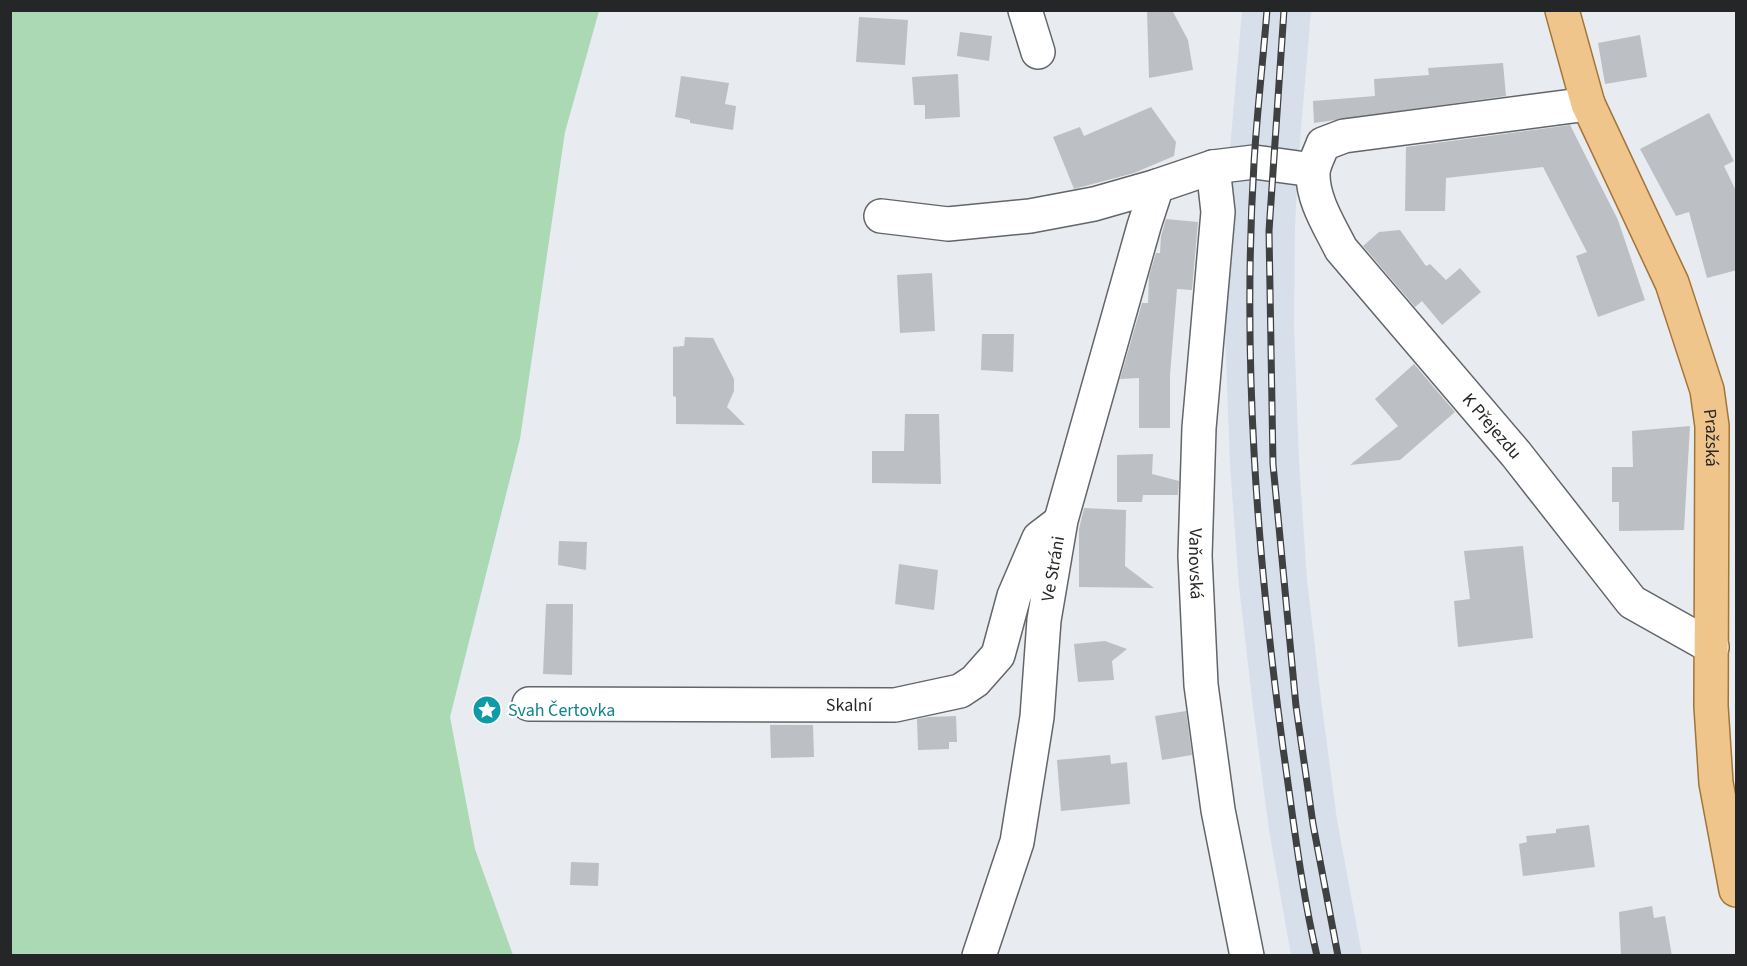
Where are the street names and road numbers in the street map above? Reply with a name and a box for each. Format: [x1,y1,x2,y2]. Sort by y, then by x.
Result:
street label: K Přejezdu [1457,388,1528,465]
street label: Pražská [1697,407,1725,467]
street label: Vaňovská [1183,528,1210,600]
street label: Ve Stráni [1035,534,1071,603]
street label: Skalní [826,692,873,717]

